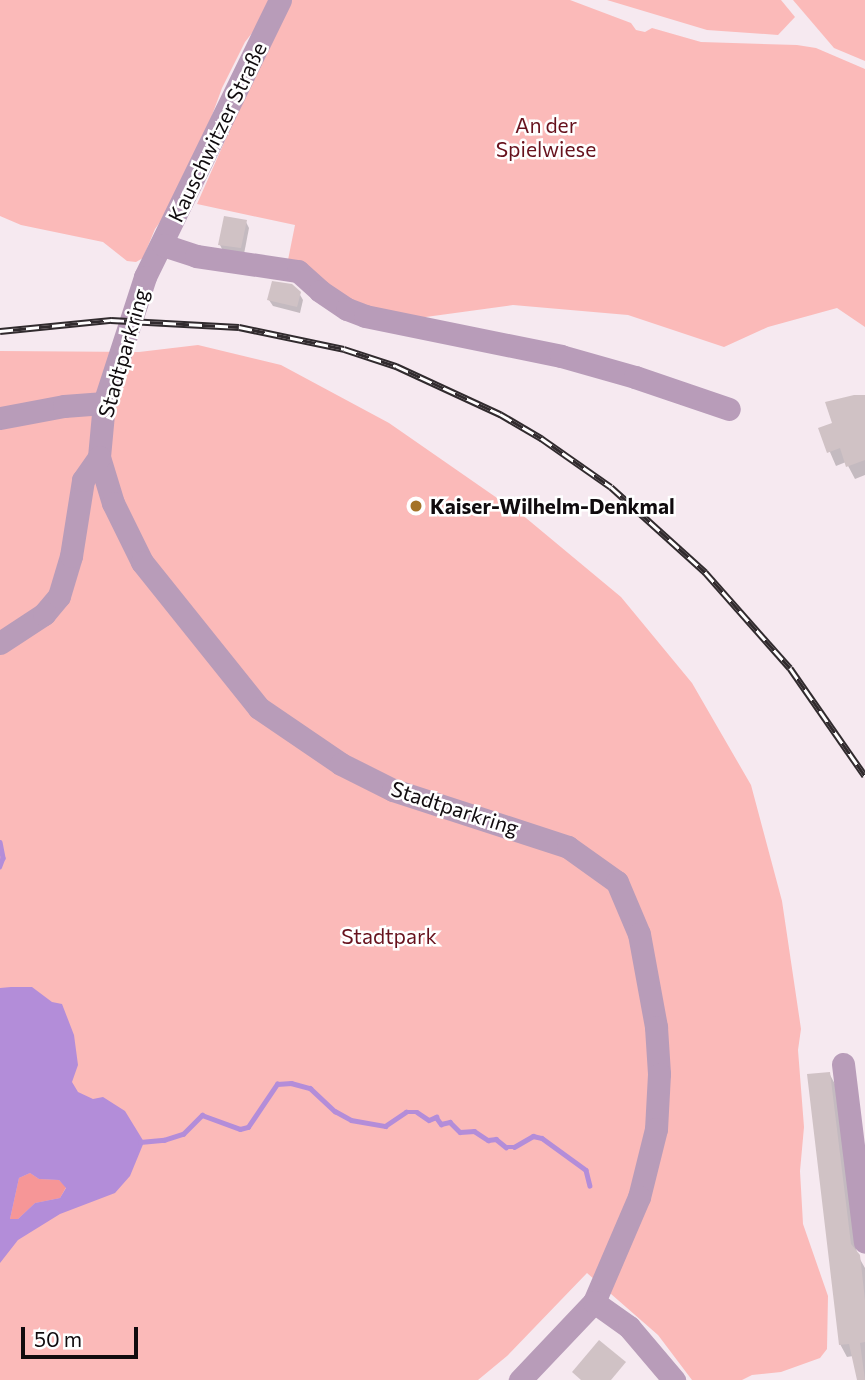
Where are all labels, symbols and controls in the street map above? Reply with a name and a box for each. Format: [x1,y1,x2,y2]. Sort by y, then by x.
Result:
street label: Kauschwitzer Straße [163,38,271,226]
park label: An der Spielwiese [496,112,596,162]
street label: Stadtparkring [93,286,153,420]
place label: Kaiser-Wilhelm-Denkmal [430,493,675,519]
marker: Kaiser-Wilhelm-Denkmal [408,498,424,514]
street label: Stadtparkring [388,775,522,841]
park label: Stadtpark [341,923,437,949]
scale bar [24,1314,142,1358]
text: 50 m [34,1326,82,1351]

